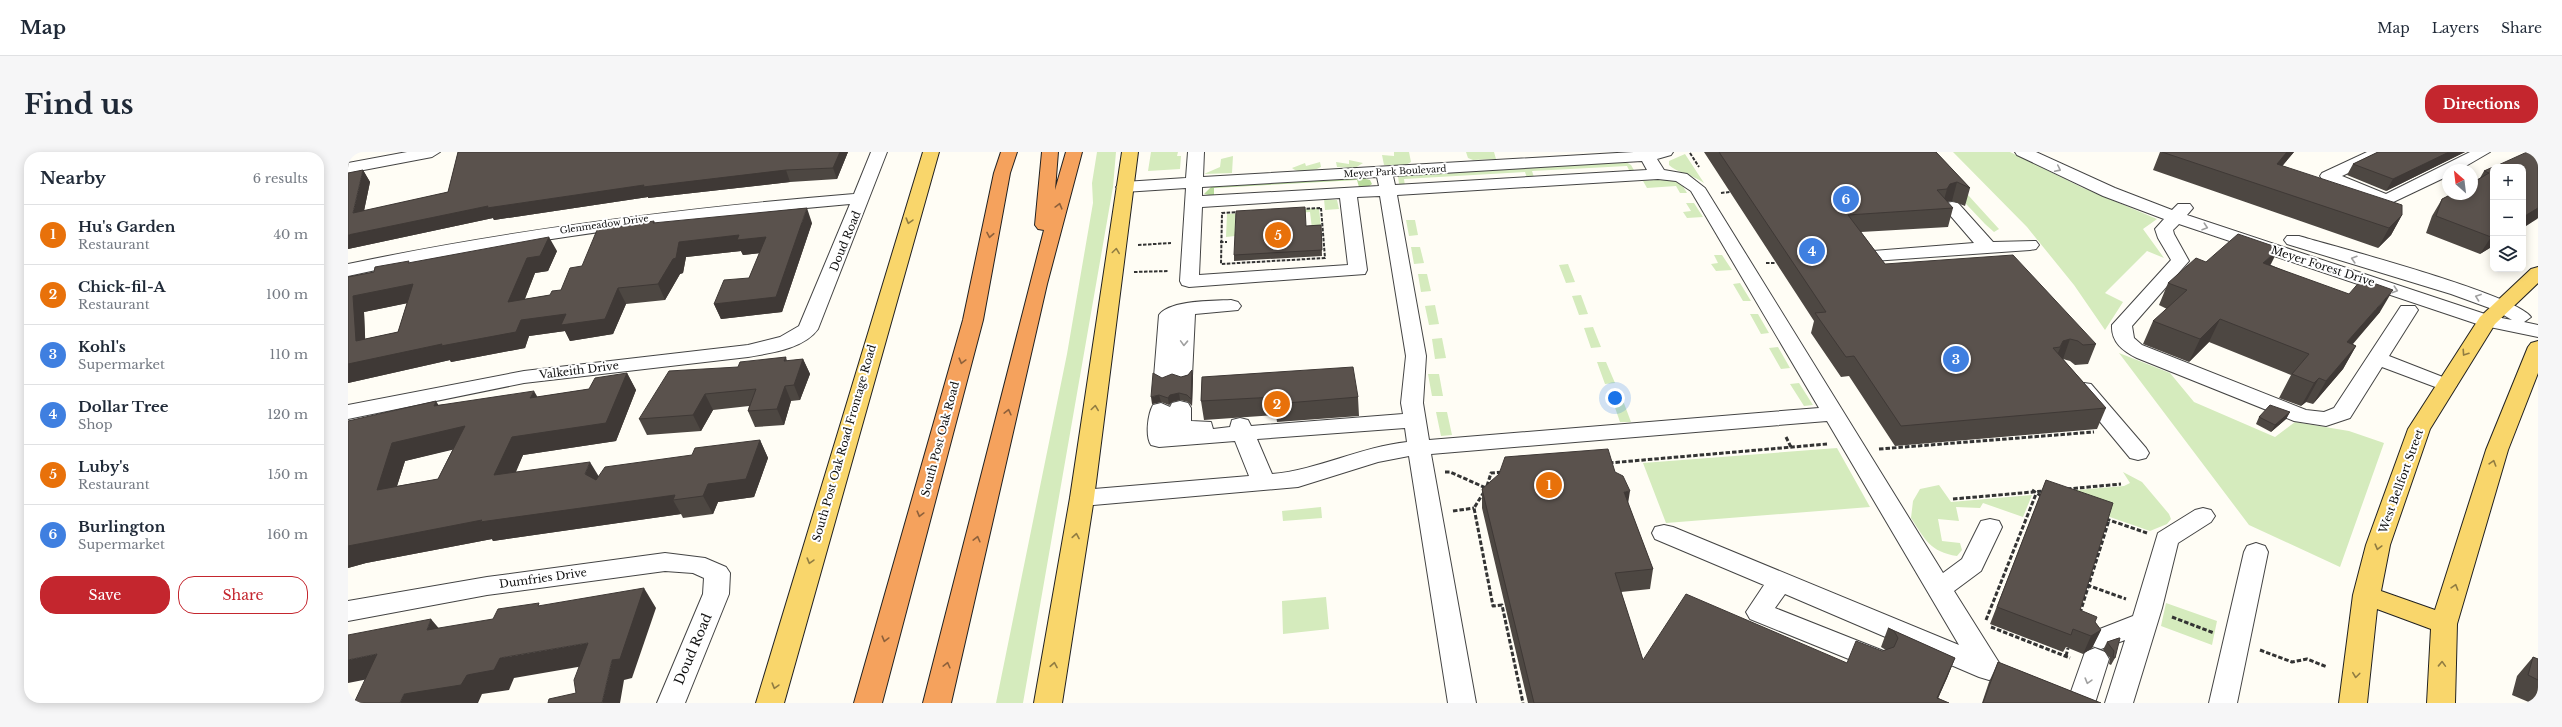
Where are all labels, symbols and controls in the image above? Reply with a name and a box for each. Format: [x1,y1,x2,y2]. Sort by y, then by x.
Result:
text: Map [20,16,66,39]
text: Map [2377,19,2410,37]
text: Layers [2432,19,2479,37]
text: Share [2501,19,2542,37]
button: Directions [2425,85,2538,123]
text: Find us [24,87,134,122]
street label: Meyer Park Boulevard [1343,163,1447,179]
one-way arrow [2054,164,2061,172]
north arrow [2442,164,2478,200]
map controls [2490,164,2526,272]
button: + [2490,164,2526,200]
text: Nearby [40,168,106,189]
text: 6 results [253,170,308,187]
pin: 6 [1833,184,1859,214]
button: − [2490,200,2526,236]
one-way arrow [1054,203,1063,210]
street label: Doud Road [826,208,864,273]
street label: Glenmeadow Drive [559,212,649,236]
text: Hu's Garden [78,217,176,236]
one-way arrow [905,217,914,224]
pin: 5 [1265,220,1291,250]
one-way arrow [2202,222,2209,231]
text: 1 [50,226,56,243]
text: 40 m [273,226,308,243]
one-way arrow [986,231,994,238]
text: Restaurant [78,236,150,253]
pin: 4 [1799,236,1825,266]
button: layers [2490,236,2526,272]
street label: Meyer Forest Drive [2269,243,2377,289]
one-way arrow [1111,248,1120,254]
one-way arrow [2350,255,2357,264]
text: Chick-fil-A [78,277,166,296]
one-way arrow [2391,285,2398,294]
text: 2 [49,286,57,303]
text: 100 m [266,286,308,303]
one-way arrow [2475,294,2482,302]
text: Restaurant [78,296,150,313]
text: Kohl's [78,337,126,356]
one-way arrow [1179,340,1188,346]
street label: South Post Oak Road Frontage Road [809,342,879,543]
pin: 3 [1943,344,1969,374]
text: 3 [49,346,57,363]
text: 110 m [269,346,308,363]
one-way arrow [2462,349,2470,356]
text: Supermarket [78,356,165,373]
street label: Valkeith Drive [537,358,620,382]
one-way arrow [958,358,966,365]
street label: South Post Oak Road [918,379,962,498]
your location [1605,388,1625,408]
pin: 2 [1264,389,1290,419]
text: Dollar Tree [78,397,169,416]
one-way arrow [1090,405,1099,411]
text: 4 [49,406,57,423]
text: 120 m [267,406,308,423]
one-way arrow [1003,409,1011,416]
text: Shop [78,416,113,433]
street label: West Bellfort Street [2375,426,2427,536]
text: Luby's [78,457,129,476]
one-way arrow [2488,459,2497,466]
text: 5 [49,466,57,483]
text: 150 m [268,466,308,483]
pin: 1 [1536,470,1562,500]
text: Restaurant [78,476,150,493]
one-way arrow [916,510,925,517]
text: Burlington [78,517,165,536]
text: 6 [49,526,57,543]
text: 160 m [267,526,308,543]
one-way arrow [1071,533,1080,539]
text: Supermarket [78,536,165,553]
one-way arrow [972,536,981,543]
one-way arrow [2374,544,2382,550]
one-way arrow [806,557,815,564]
street label: Dumfries Drive [498,565,588,591]
button: Save [40,576,170,614]
button: Share [178,576,308,614]
one-way arrow [2451,584,2459,591]
street label: Doud Road [670,611,716,687]
one-way arrow [882,636,890,642]
one-way arrow [1050,661,1058,668]
one-way arrow [2438,661,2447,667]
one-way arrow [942,662,950,668]
one-way arrow [2352,672,2361,678]
one-way arrow [2084,677,2093,684]
one-way arrow [771,682,780,689]

